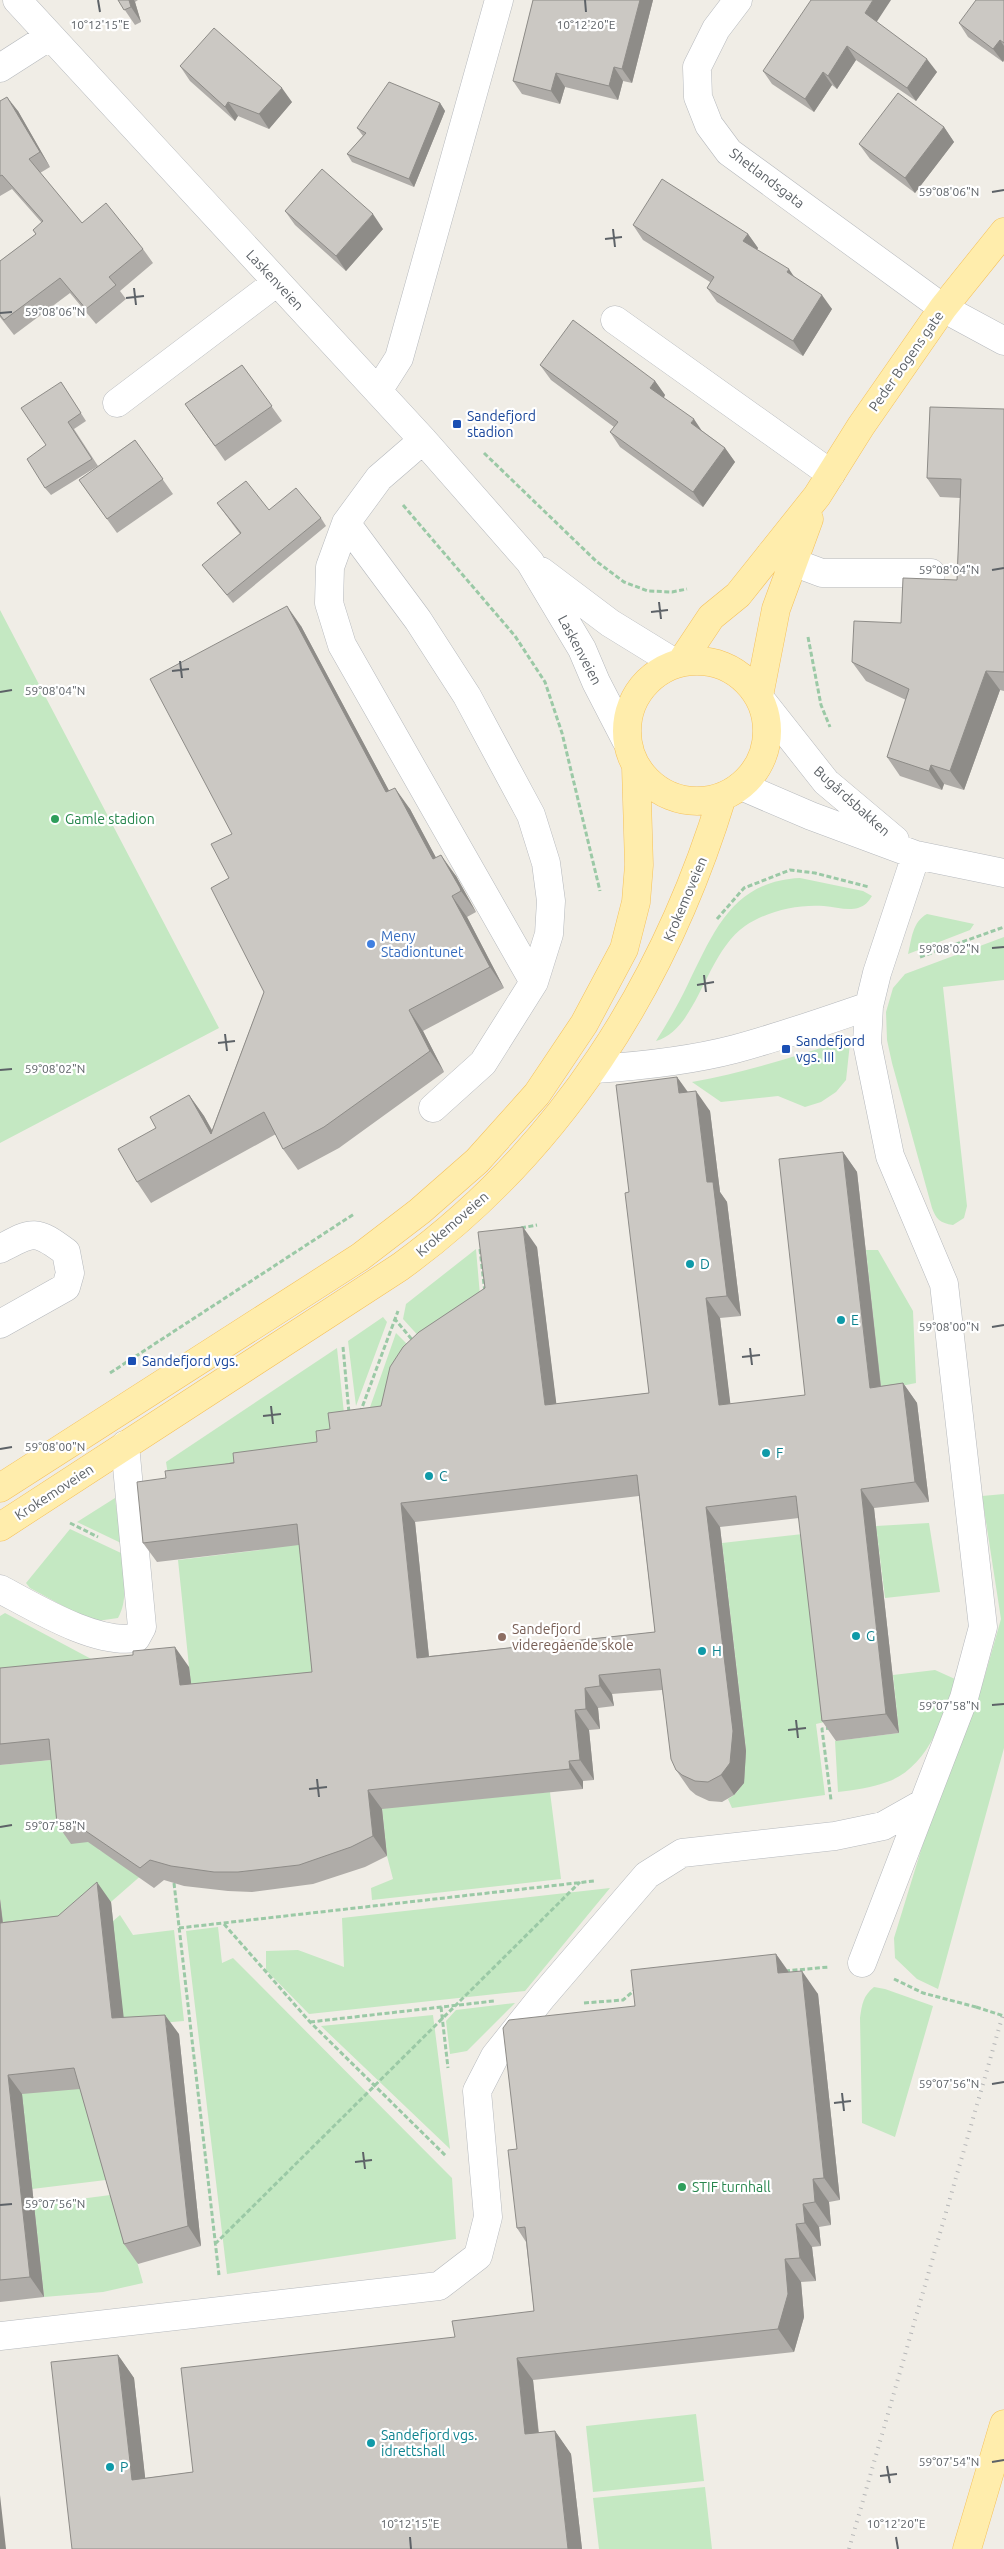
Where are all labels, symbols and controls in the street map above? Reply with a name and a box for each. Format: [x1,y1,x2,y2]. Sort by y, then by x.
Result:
text: 10°12'15"E [71,18,130,31]
text: 10°12'20"E [557,18,616,31]
street label: Shetlandsgata [726,145,808,211]
text: 59°08'06"N [919,185,979,198]
street label: Laskenveien [243,247,307,313]
text: 59°08'06"N [25,305,85,318]
street label: Peder Bogens gate [865,308,947,414]
place label: Sandefjord stadion [467,408,536,440]
marker: Sandefjord stadion [451,418,463,430]
text: 59°08'04"N [919,563,979,576]
street label: Laskenveien [555,612,605,688]
text: 59°08'04"N [25,684,85,697]
street label: Bugårdsbakken [811,763,893,839]
place label: Gamle stadion [65,811,155,827]
marker: Gamle stadion [49,813,61,825]
street label: Krokemoveien [660,854,710,944]
place label: Meny Stadiontunet [381,928,464,960]
marker: Meny Stadiontunet [365,938,377,950]
text: 59°08'02"N [919,942,979,955]
place label: Sandefjord vgs. III [796,1033,865,1065]
marker: Sandefjord vgs. III [780,1043,792,1055]
text: 59°08'02"N [25,1062,85,1075]
street label: Krokemoveien [413,1188,491,1260]
place label: D [700,1256,710,1272]
marker: D [684,1258,696,1270]
place label: E [851,1312,859,1328]
marker: E [835,1314,847,1326]
text: 59°08'00"N [919,1320,979,1333]
place label: Sandefjord vgs. [142,1353,238,1369]
marker: Sandefjord vgs. [126,1355,138,1367]
text: 59°08'00"N [25,1440,85,1453]
place label: F [776,1445,783,1461]
marker: F [760,1447,772,1459]
street label: Krokemoveien [12,1461,96,1523]
place label: C [439,1468,448,1484]
marker: C [423,1470,435,1482]
place label: Sandefjord videregående skole [512,1621,634,1653]
place label: G [866,1628,875,1644]
marker: G [850,1630,862,1642]
marker: Sandefjord videregående skole [496,1631,508,1643]
place label: H [712,1643,722,1659]
marker: H [696,1645,708,1657]
text: 59°07'58"N [919,1699,979,1712]
text: 59°07'58"N [25,1819,85,1832]
text: 59°07'56"N [919,2077,979,2090]
place label: STIF turnhall [692,2179,771,2195]
marker: STIF turnhall [676,2181,688,2193]
text: 59°07'56"N [25,2197,85,2210]
place label: Sandefjord vgs. idrettshall [381,2427,477,2459]
marker: Sandefjord vgs. idrettshall [365,2437,377,2449]
text: 59°07'54"N [919,2455,979,2468]
place label: P [120,2459,128,2475]
marker: P [104,2461,116,2473]
text: 10°12'15"E [381,2517,440,2530]
text: 10°12'20"E [867,2517,926,2530]

